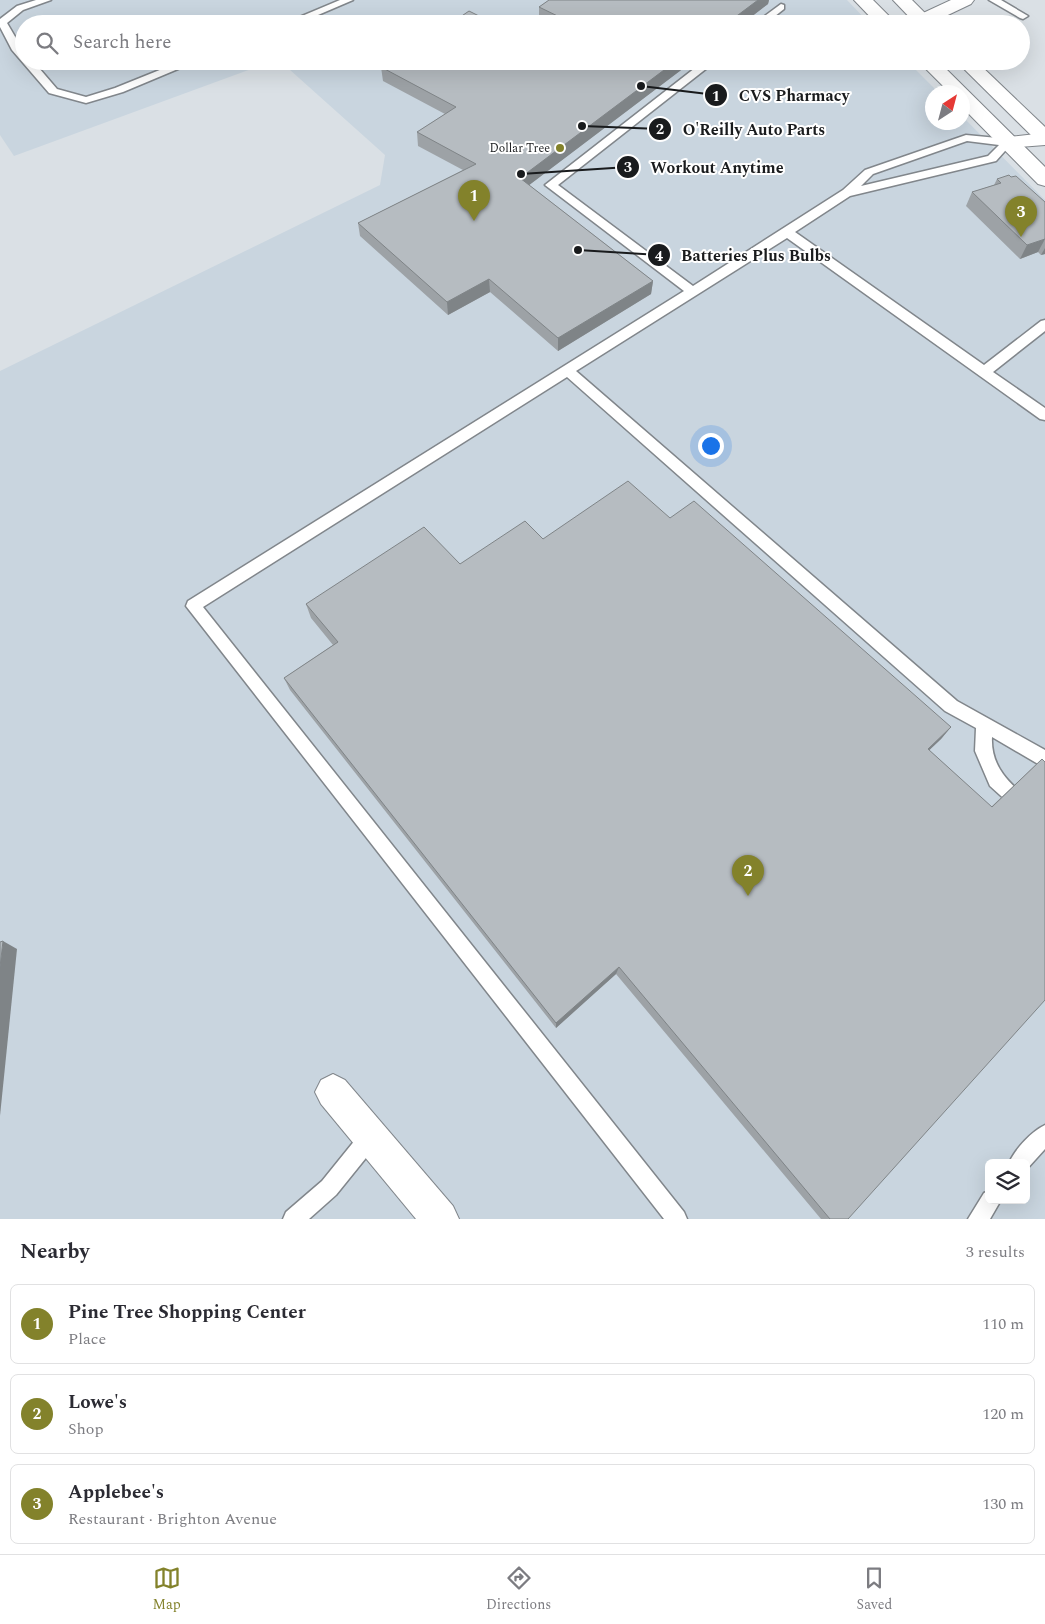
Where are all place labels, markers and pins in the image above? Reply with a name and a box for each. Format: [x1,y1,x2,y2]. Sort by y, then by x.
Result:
callout: CVS Pharmacy [704,80,859,111]
callout: O'Reilly Auto Parts [648,114,835,145]
place label: Dollar Tree [489,139,550,158]
marker: Dollar Tree [554,142,566,154]
callout: Workout Anytime [616,152,794,183]
pin: 1 [458,180,490,221]
pin: 3 [1005,196,1037,237]
callout: Batteries Plus Bulbs [646,240,841,271]
pin: 2 [732,855,764,896]

